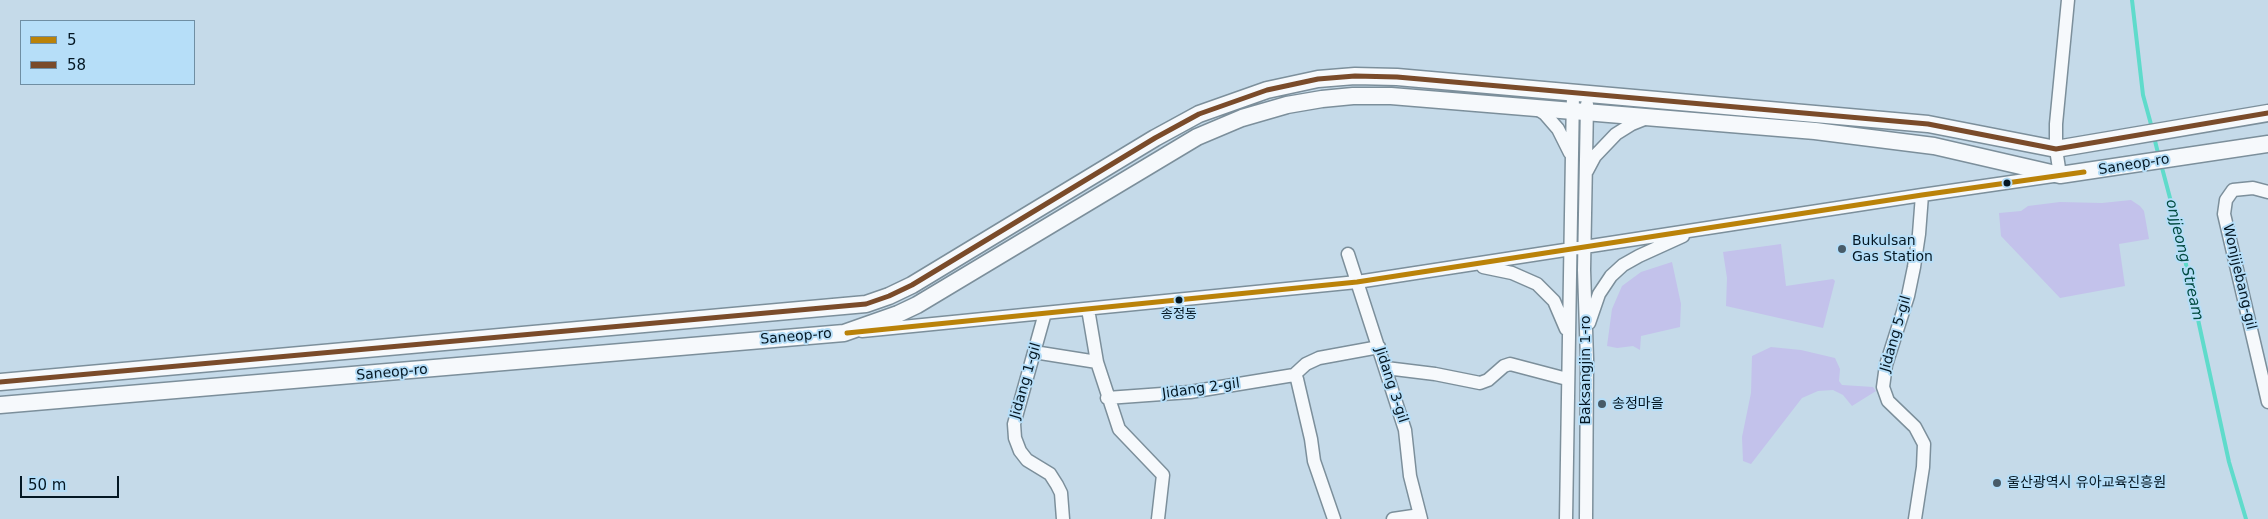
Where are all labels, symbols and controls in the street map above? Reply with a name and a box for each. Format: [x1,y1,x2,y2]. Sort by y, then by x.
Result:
legend [20,20,195,85]
text: 5 [67,31,77,49]
text: 58 [67,56,86,74]
street label: Saneop-ro [2097,151,2171,179]
unlabelled marker [2002,178,2012,188]
water label: onjjeong Stream [2161,198,2207,322]
street label: Wonjijebang-gil [2219,223,2259,331]
place label: Bukulsan Gas Station [1852,233,1933,266]
marker: Bukulsan Gas Station [1836,243,1848,255]
street label: Jidang 5-gil [1877,294,1915,374]
marker: 송정동 [1174,295,1184,305]
place label: 송정동 [1161,307,1197,323]
street label: Baksangjin 1-ro [1578,316,1594,424]
street label: Saneop-ro [760,326,832,348]
street label: Jidang 1-gil [1007,341,1045,421]
street label: Jidang 3-gil [1371,345,1411,425]
street label: Saneop-ro [356,362,428,384]
street label: Jidang 2-gil [1161,375,1241,403]
place label: 송정마을 [1612,396,1664,412]
marker: 송정마을 [1596,398,1608,410]
scale bar [22,466,121,498]
place label: 울산광역시 유아교육진흥원 [2007,475,2166,491]
text: 50 m [28,476,66,494]
marker: 울산광역시 유아교육진흥원 [1991,477,2003,489]

